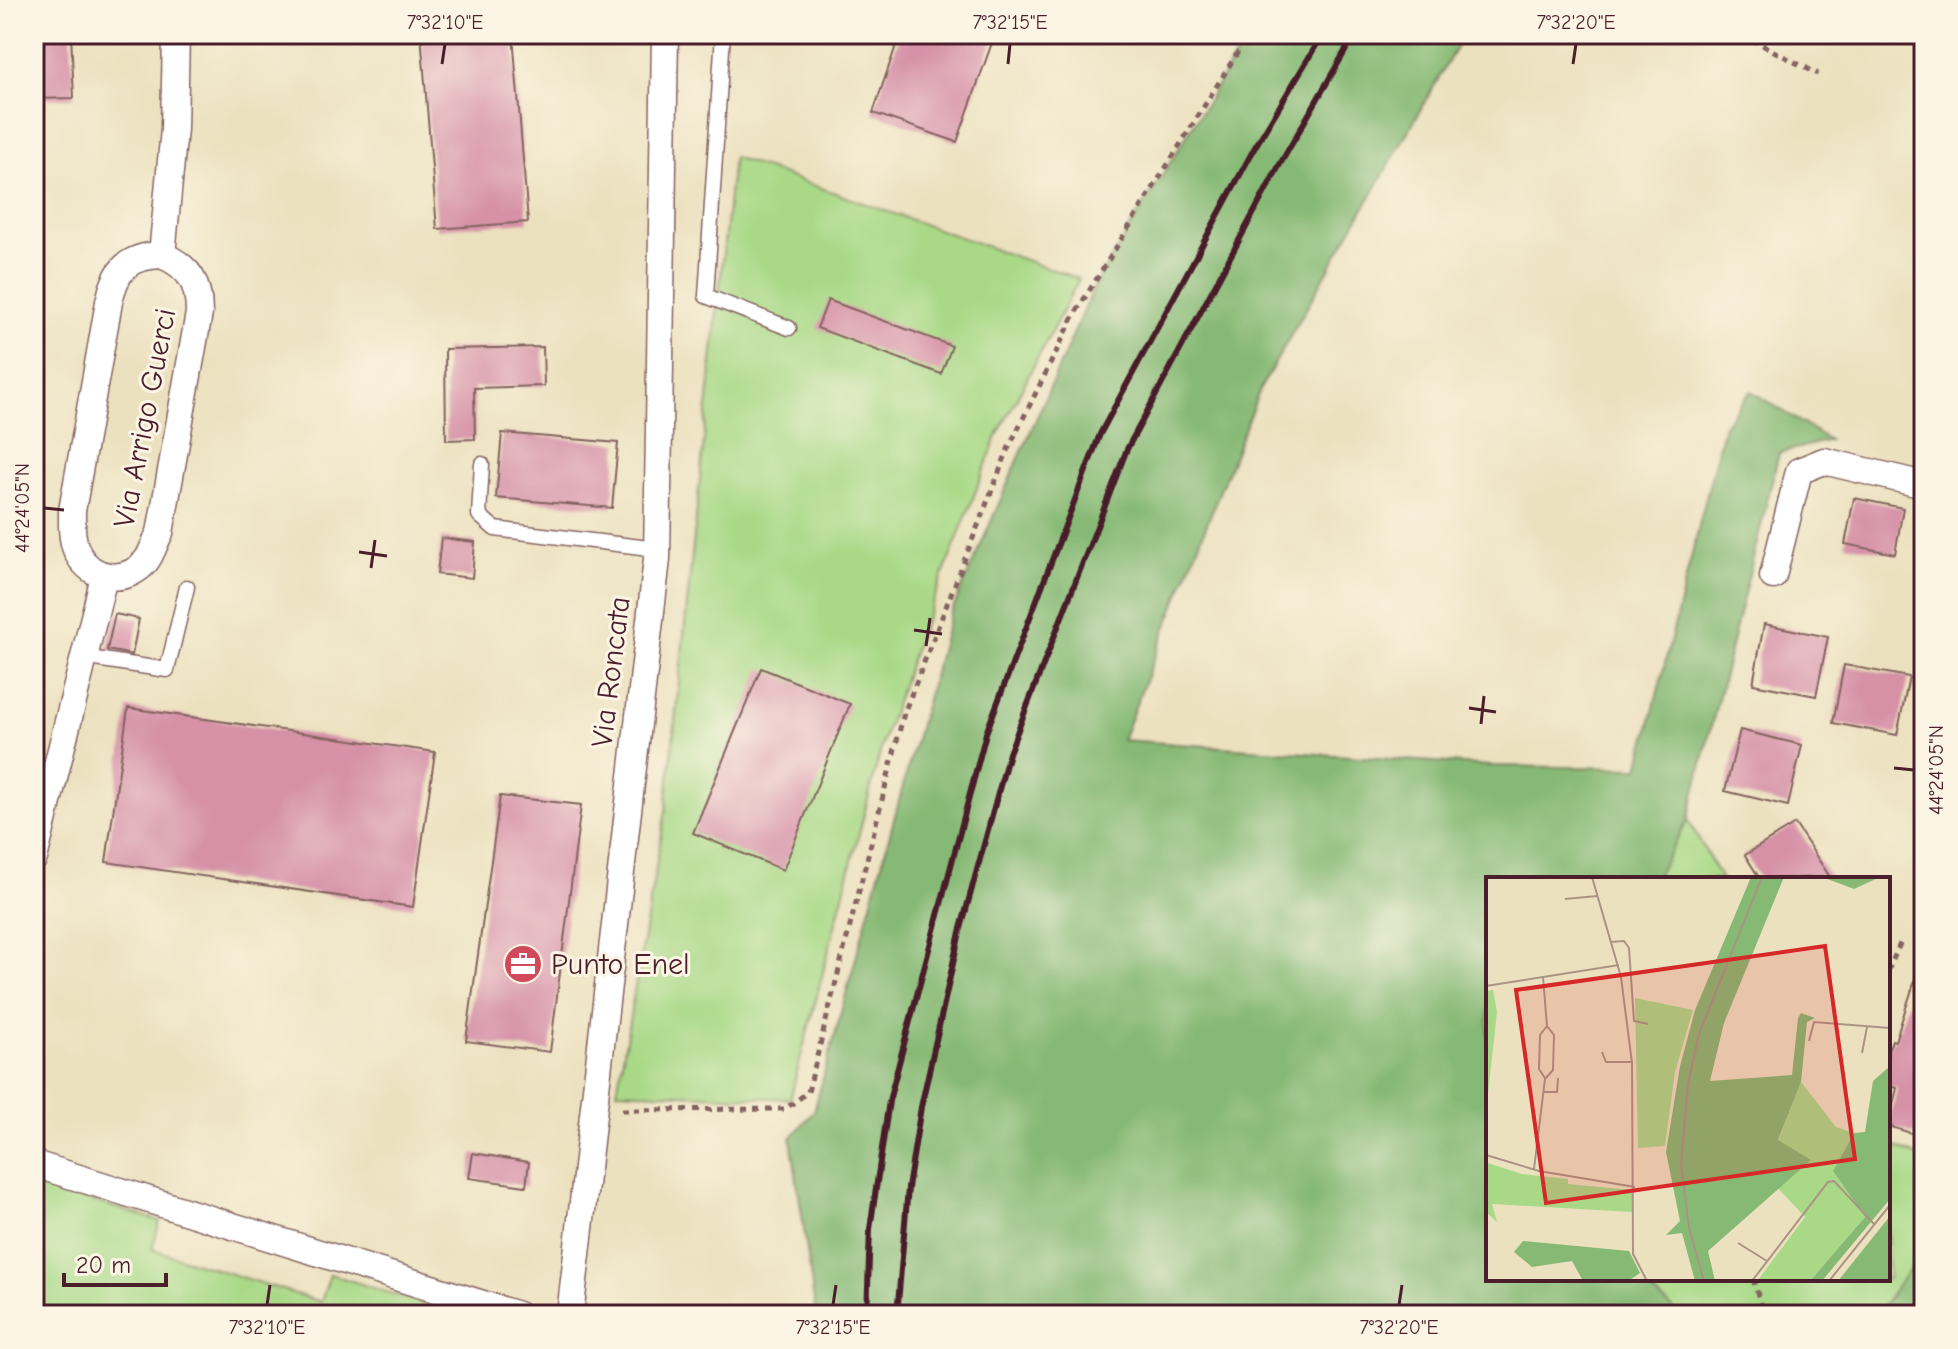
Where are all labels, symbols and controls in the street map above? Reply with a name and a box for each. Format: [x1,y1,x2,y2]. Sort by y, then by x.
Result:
text: 7°32'10"E [407,11,483,34]
text: 7°32'15"E [972,11,1048,34]
text: 7°32'20"E [1536,11,1616,34]
street label: Via Arrigo Guerci [107,306,183,530]
text: 44°24'05"N [11,463,34,553]
street label: Via Roncata [584,595,638,749]
text: 44°24'05"N [1925,725,1948,815]
inset map [1486,877,1890,1281]
office icon: Punto Enel [502,943,544,985]
place label: Punto Enel [551,947,690,982]
scale bar [64,1237,166,1287]
text: 20 m [76,1251,131,1279]
text: 7°32'10"E [229,1316,305,1339]
text: 7°32'15"E [795,1316,871,1339]
text: 7°32'20"E [1359,1316,1439,1339]

